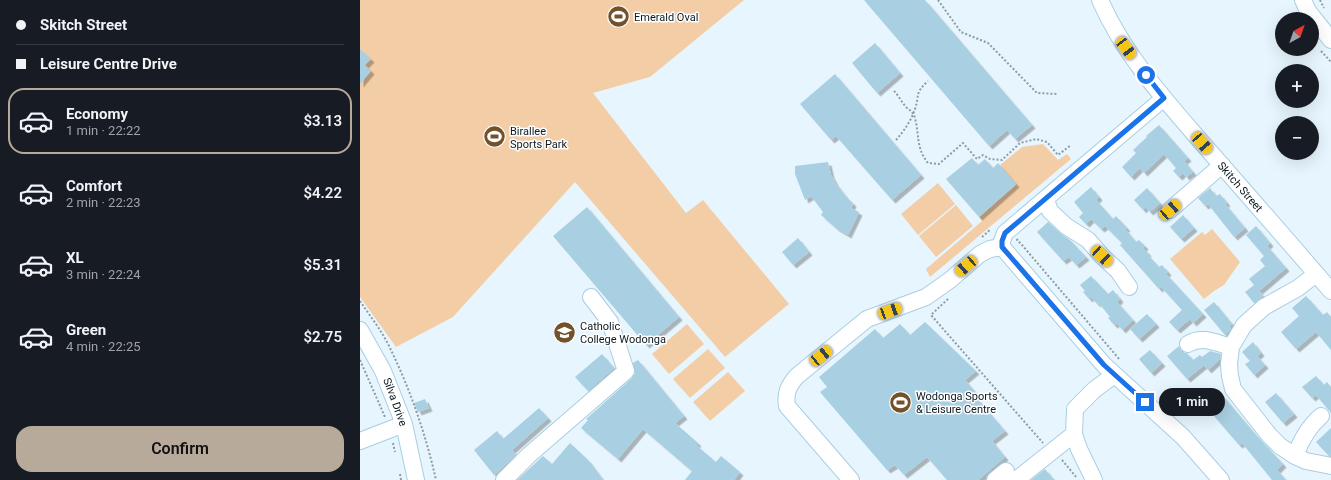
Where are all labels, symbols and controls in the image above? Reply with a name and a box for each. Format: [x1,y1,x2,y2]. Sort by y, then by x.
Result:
sports icon: Emerald Oval [606,4,632,30]
place label: Emerald Oval [634,11,698,24]
north arrow [1275,12,1319,56]
map controls [1275,12,1319,160]
text: Skitch Street [40,16,127,34]
car [1114,35,1138,61]
text: Leisure Centre Drive [40,55,177,73]
button: + [1275,64,1319,108]
route start [1137,66,1155,84]
icon: car [18,103,54,139]
text: Economy [66,105,128,123]
text: $3.13 [303,112,342,130]
button: − [1275,116,1319,160]
text: 1 min · 22:22 [66,123,141,138]
sports icon: Birallee Sports Park [481,124,507,150]
place label: Birallee Sports Park [510,125,568,151]
car [1190,130,1214,156]
street label: Skitch Street [1215,159,1265,215]
icon: car [18,175,54,211]
text: Comfort [66,177,122,195]
text: $4.22 [303,184,342,202]
text: 2 min · 22:23 [66,195,141,210]
car [1157,198,1183,222]
car [1089,243,1115,269]
icon: car [18,247,54,283]
text: XL [66,249,84,267]
car [953,254,979,278]
text: $5.31 [303,256,342,274]
text: 3 min · 22:24 [66,267,141,282]
car [877,301,903,321]
icon: car [18,319,54,355]
school or university icon: Catholic College Wodonga [551,319,577,345]
place label: Catholic College Wodonga [580,320,666,346]
text: Green [66,321,106,339]
text: $2.75 [303,328,342,346]
text: 4 min · 22:25 [66,339,141,354]
car [808,344,834,368]
street label: Silva Drive [380,376,410,428]
callout: 1 min [1159,388,1225,416]
sports icon: Wodonga Sports & Leisure Centre [888,389,914,415]
place label: Wodonga Sports & Leisure Centre [916,390,998,416]
route end [1136,393,1154,411]
text: 1 min [1176,394,1208,409]
button: Confirm [16,426,344,472]

